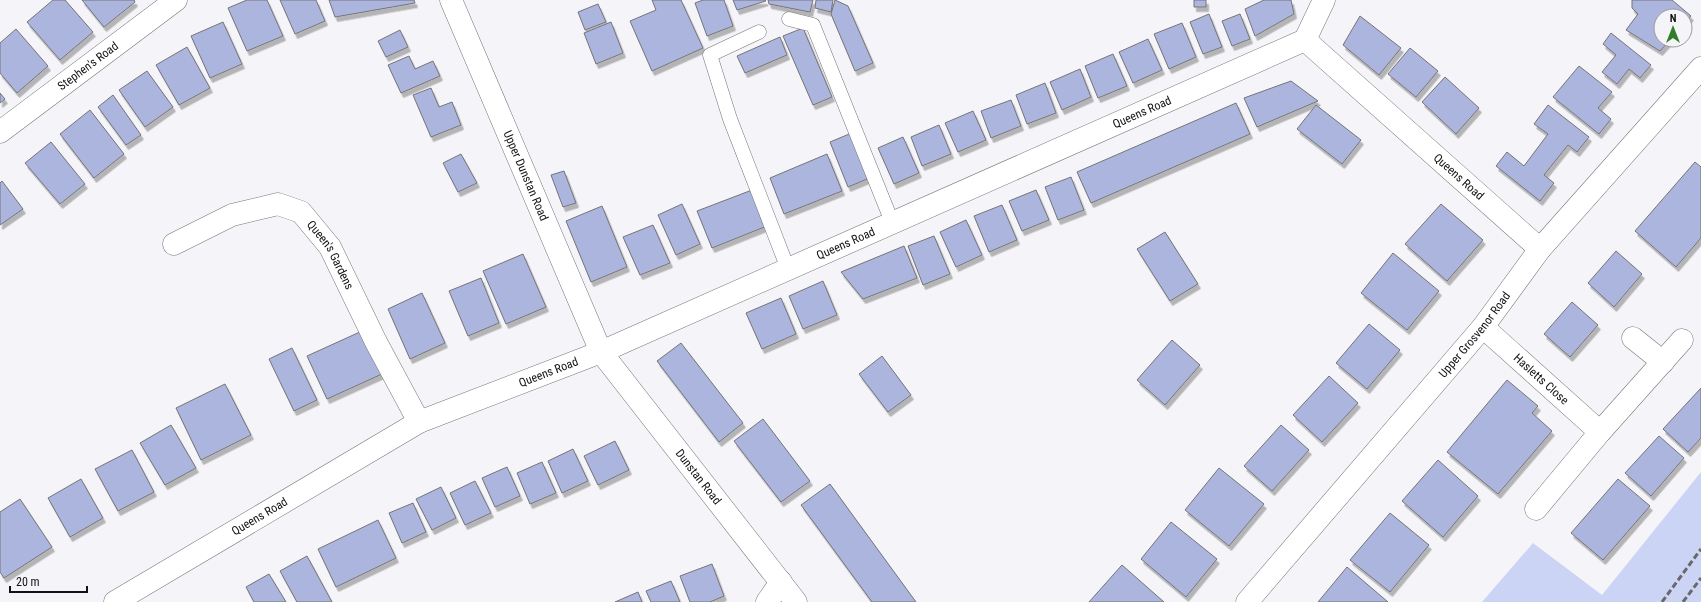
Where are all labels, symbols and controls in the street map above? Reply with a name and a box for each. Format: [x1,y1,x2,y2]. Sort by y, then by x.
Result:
north arrow [1653,8,1693,48]
text: N [1670,12,1677,25]
street label: Stephen's Road [55,39,121,93]
street label: Queens Road [1111,93,1173,131]
street label: Upper Dunstan Road [501,129,551,223]
street label: Queens Road [1431,151,1487,203]
street label: Queen's Gardens [304,218,357,292]
street label: Queens Road [814,224,877,263]
street label: Upper Grosvenor Road [1436,289,1513,380]
street label: Hasletts Close [1511,351,1572,408]
street label: Queens Road [517,354,580,390]
street label: Dunstan Road [673,447,724,507]
street label: Queens Road [229,494,290,538]
scale bar [10,568,87,594]
text: 20 m [16,575,40,589]

